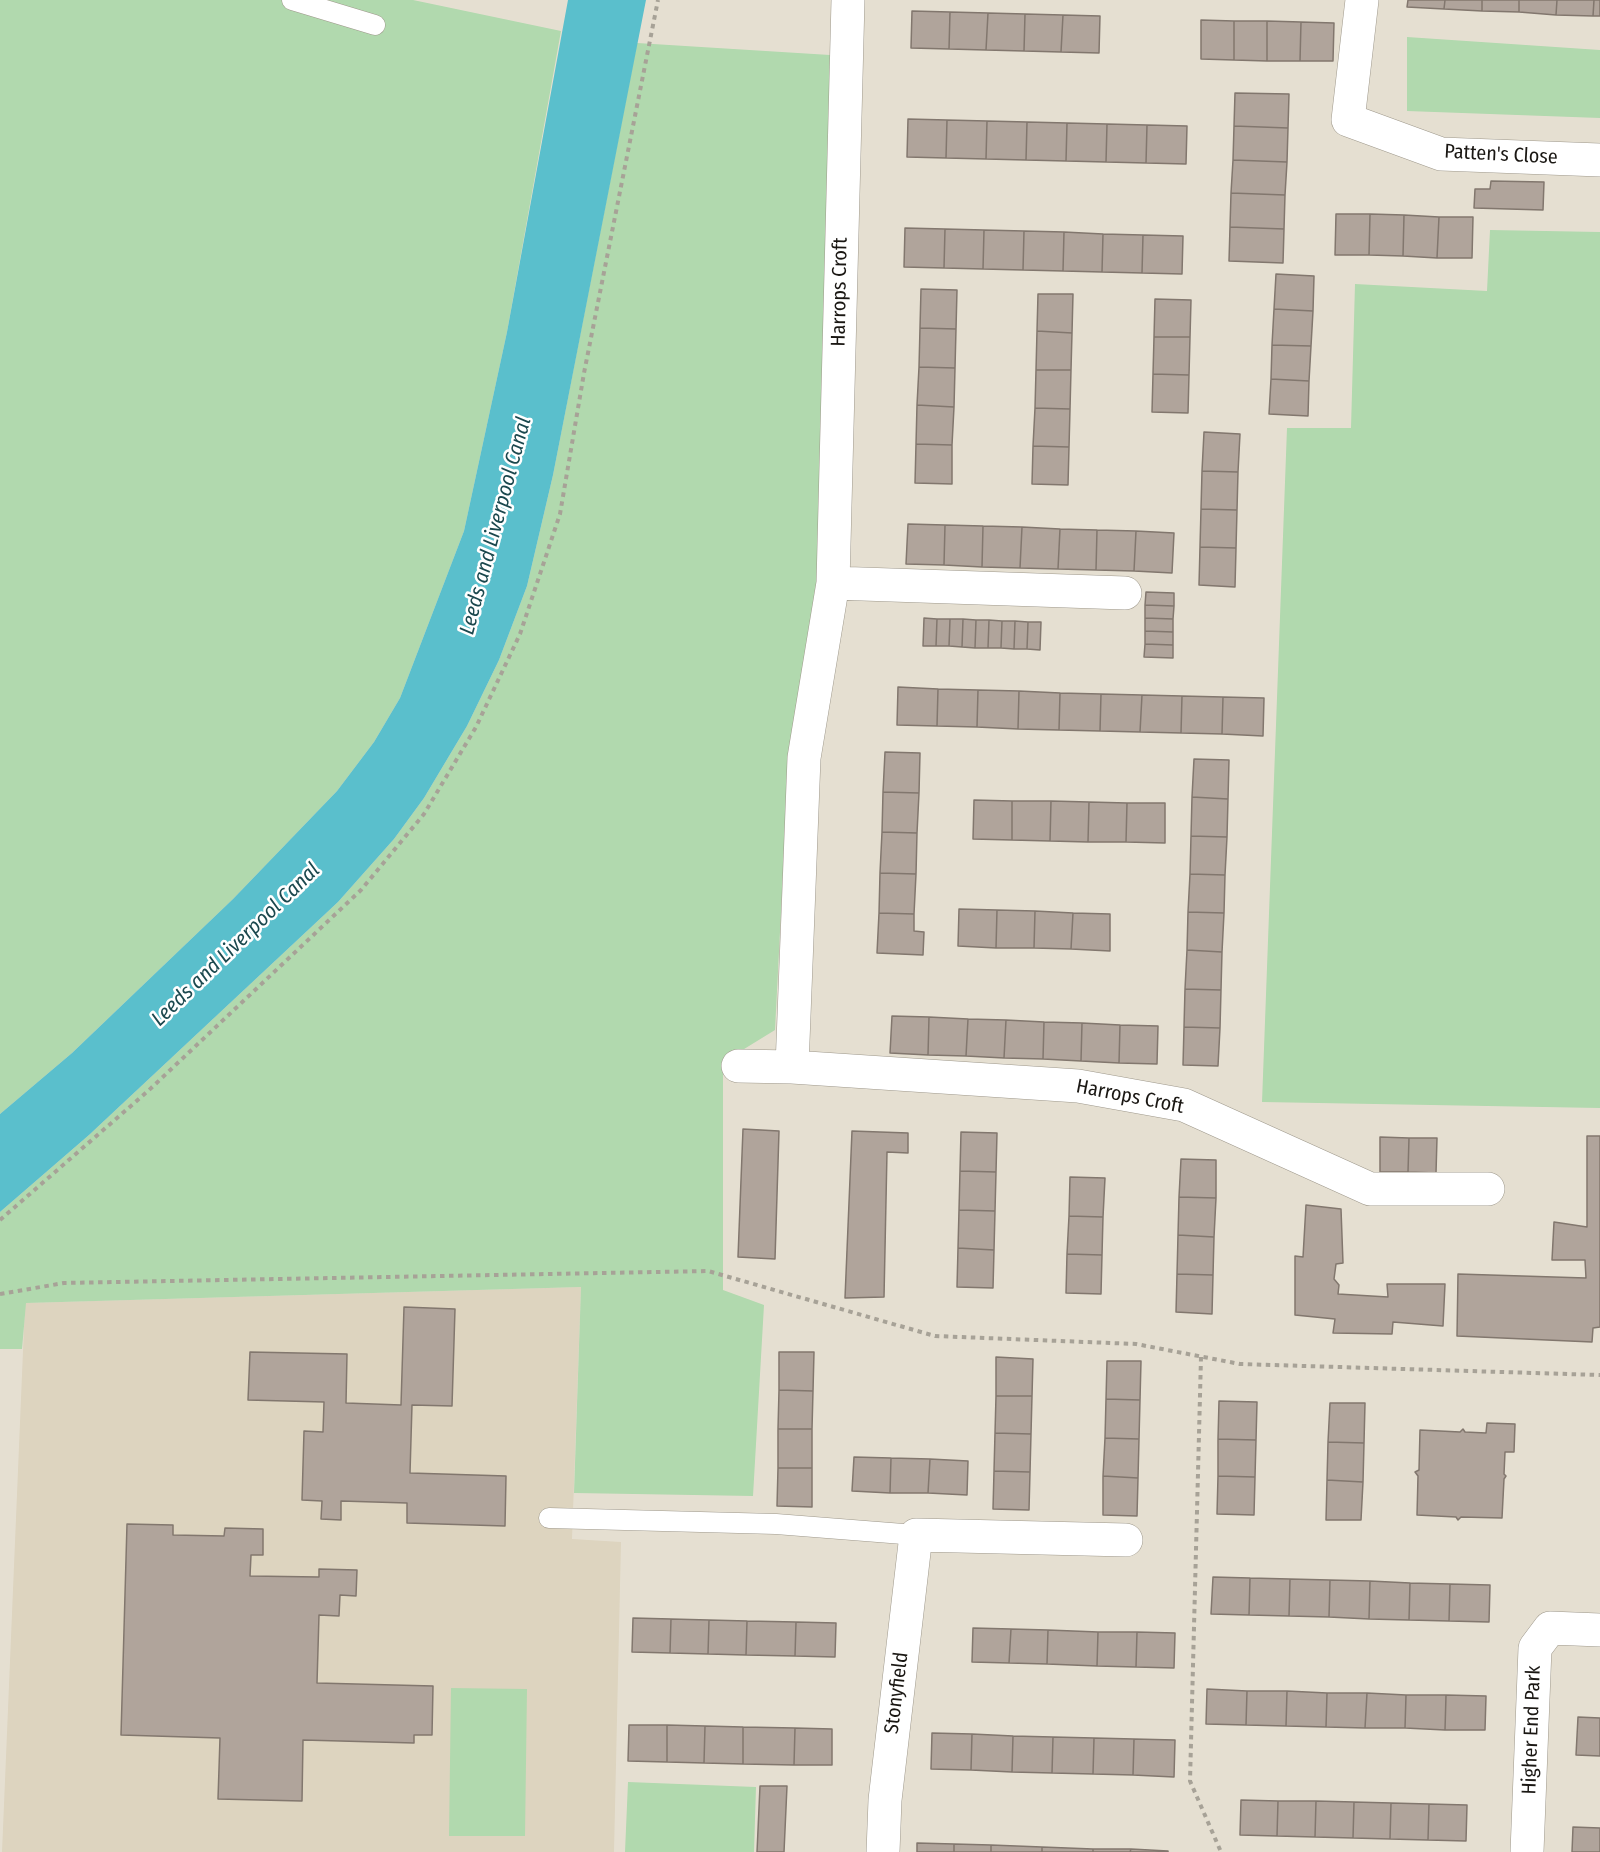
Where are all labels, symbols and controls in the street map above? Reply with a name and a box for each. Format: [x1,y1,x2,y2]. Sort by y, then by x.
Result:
street label: Patten's Close [1444,140,1558,170]
street label: Harrops Croft [827,237,853,347]
water label: Leeds and Liverpool Canal [455,415,537,637]
water label: Leeds and Liverpool Canal [147,858,325,1032]
street label: Harrops Croft [1074,1075,1186,1119]
street label: Stonyfield [880,1651,914,1735]
street label: Higher End Park [1518,1665,1546,1795]

